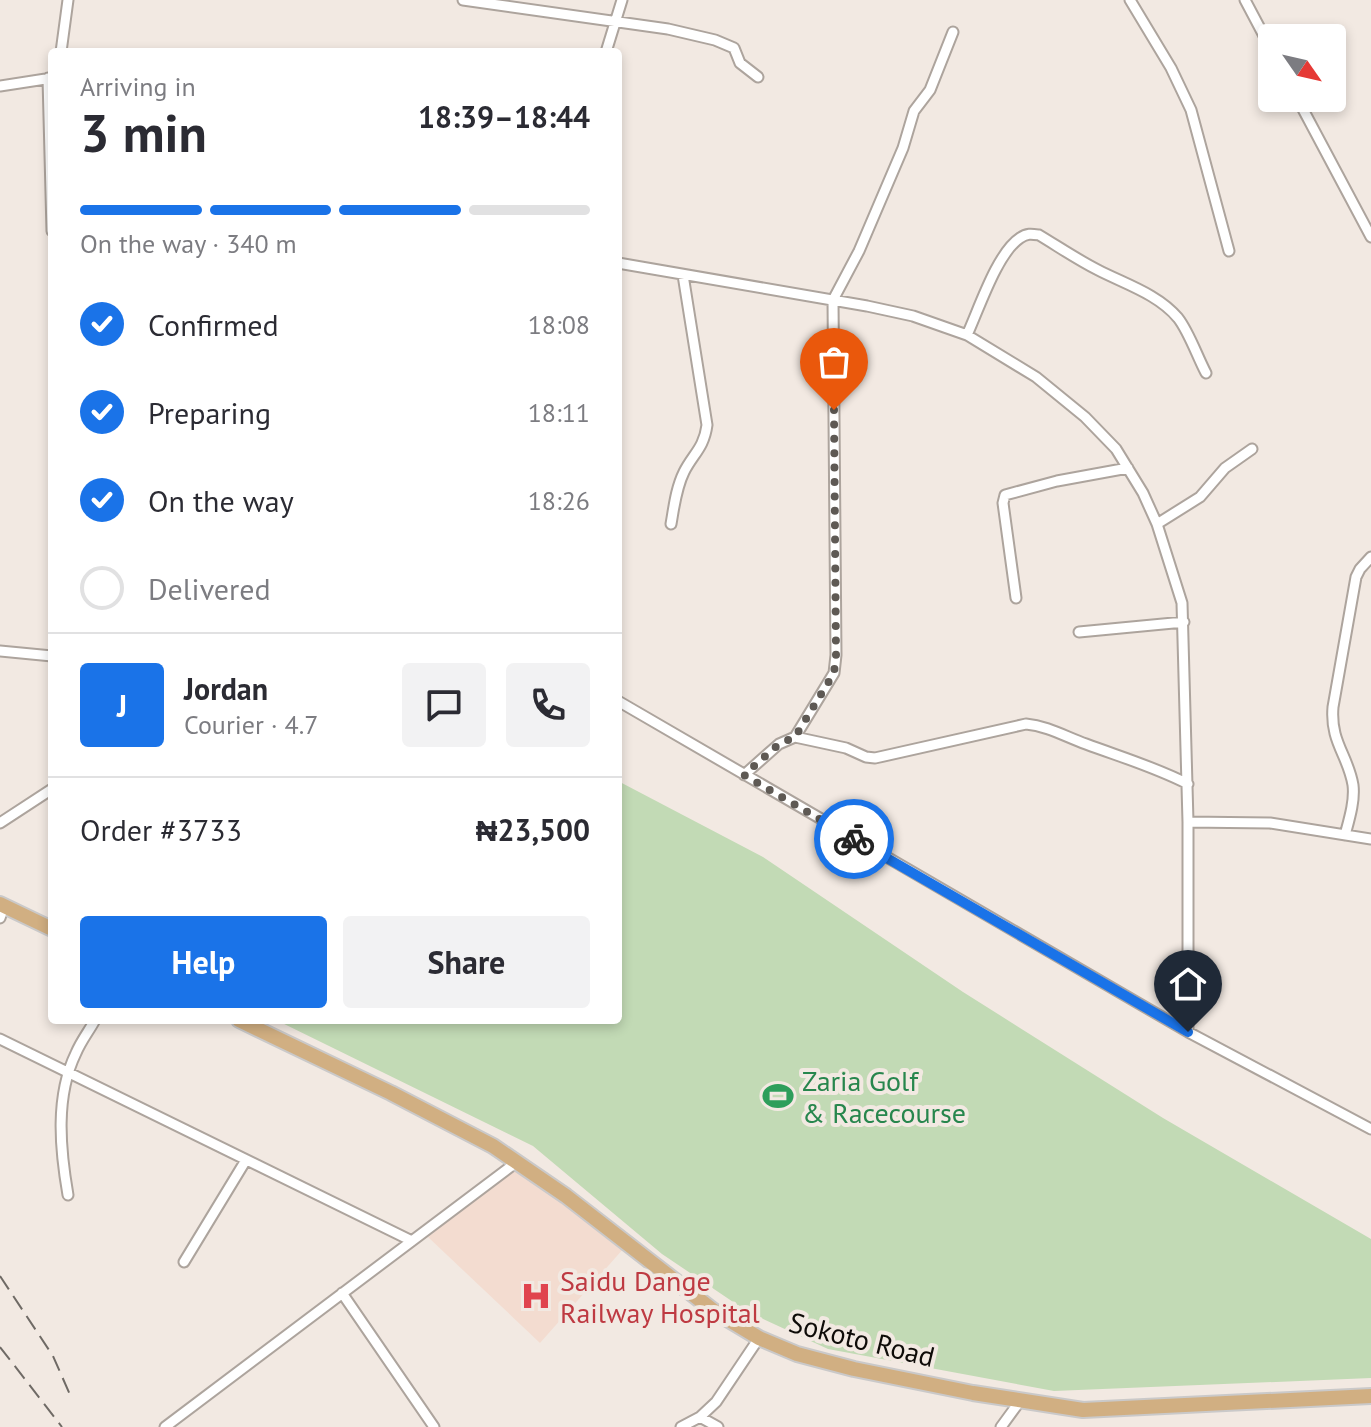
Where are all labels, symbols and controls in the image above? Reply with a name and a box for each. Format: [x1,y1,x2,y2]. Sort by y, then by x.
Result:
north arrow [1258,24,1346,112]
map controls [1258,24,1346,112]
text: Arriving in [80,70,196,103]
text: 18:39–18:44 [418,97,590,136]
text: 3 min [80,99,207,166]
text: On the way · 340 m [80,227,297,260]
icon: check [80,302,124,346]
text: Confirmed [148,305,279,344]
text: 18:08 [528,308,590,341]
pin [800,328,868,410]
icon: bag [812,340,856,384]
icon: check [80,390,124,434]
text: Preparing [148,393,271,432]
text: 18:11 [528,396,590,429]
icon: check [80,478,124,522]
text: On the way [148,481,294,520]
text: 18:26 [528,484,590,517]
text: Delivered [148,569,271,608]
button: chat [402,663,486,747]
button: phone [506,663,590,747]
text: Jordan [184,669,268,708]
text: J [117,686,127,725]
text: Courier · 4.7 [184,708,318,741]
courier [814,799,894,879]
text: Order #3733 [80,810,242,849]
text: ₦23,500 [476,810,590,849]
icon: bike [832,817,876,861]
button: Help [80,916,327,1008]
button: Share [343,916,590,1008]
pin [1154,950,1222,1032]
icon: home [1166,962,1210,1006]
place label: Zaria Golf & Racecourse [802,1062,966,1131]
sports icon: Zaria Golf & Racecourse [761,1079,795,1113]
place label: Saidu Dange Railway Hospital [560,1262,760,1331]
hospital icon: Saidu Dange Railway Hospital [519,1279,553,1313]
street label: Sokoto Road [785,1303,939,1375]

